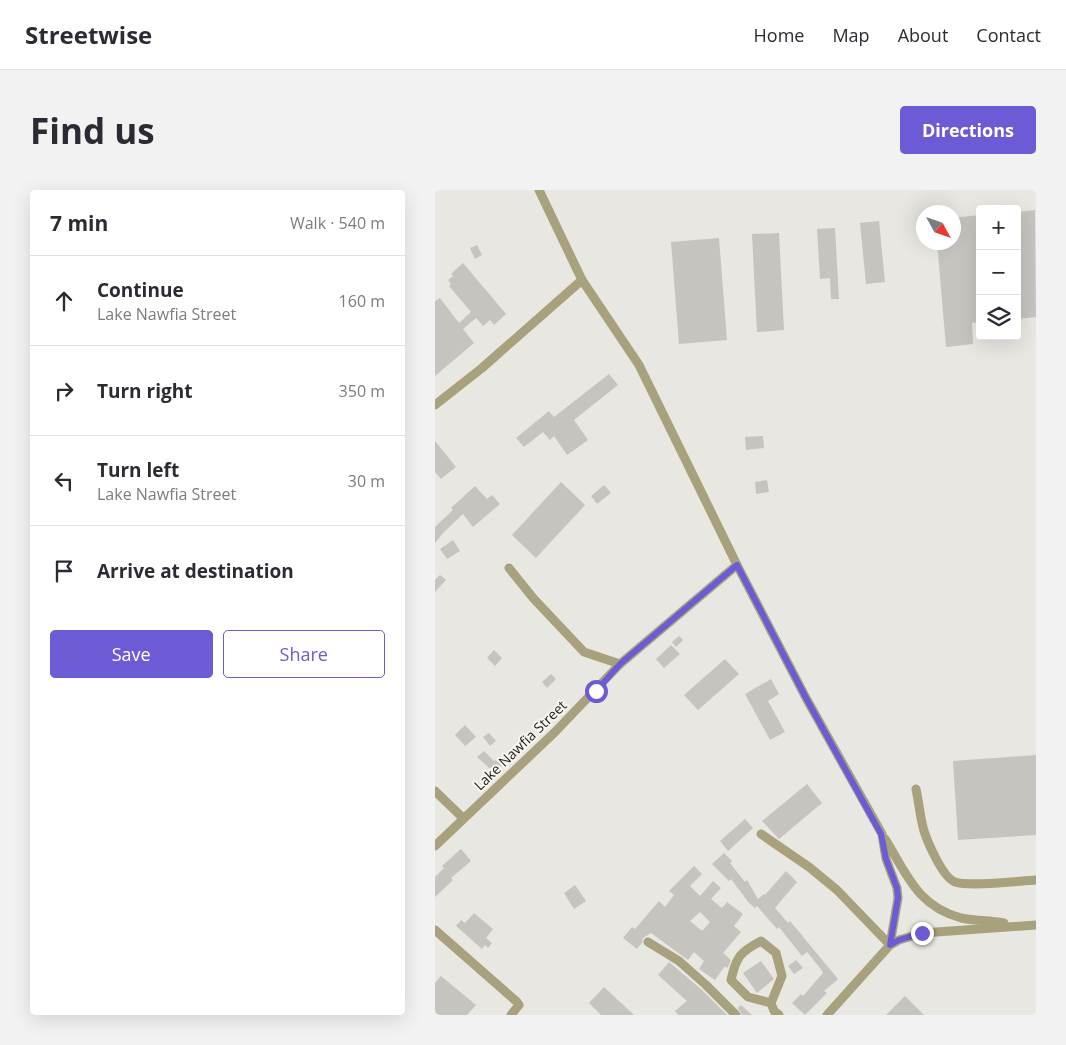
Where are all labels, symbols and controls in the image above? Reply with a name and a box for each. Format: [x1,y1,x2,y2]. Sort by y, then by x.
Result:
text: Streetwise [25,18,152,51]
text: Home [754,23,804,47]
text: Map [832,23,870,47]
text: About [898,23,948,47]
text: Contact [976,23,1041,47]
button: Directions [900,106,1036,154]
text: Find us [30,107,155,154]
north arrow [916,205,961,250]
map controls [976,205,1021,340]
button: + [976,205,1021,250]
text: 7 min [50,209,108,237]
text: Walk · 540 m [290,212,385,234]
button: − [976,250,1021,295]
text: Continue [97,277,184,303]
icon: ahead [50,287,78,315]
text: 160 m [339,290,385,312]
button: layers [976,295,1021,340]
text: Lake Nawfia Street [97,303,236,325]
icon: right [50,377,78,405]
text: Turn right [97,378,192,404]
text: 350 m [339,380,385,402]
text: Turn left [97,457,179,483]
icon: left [50,467,78,495]
text: 30 m [348,470,385,492]
text: Lake Nawfia Street [97,483,236,505]
icon: arrive [50,557,78,585]
text: Arrive at destination [97,558,294,584]
button: Save [50,630,213,678]
button: Share [223,630,385,678]
route start [585,680,608,703]
street label: Lake Nawfia Street [470,696,570,794]
route end [911,922,934,945]

